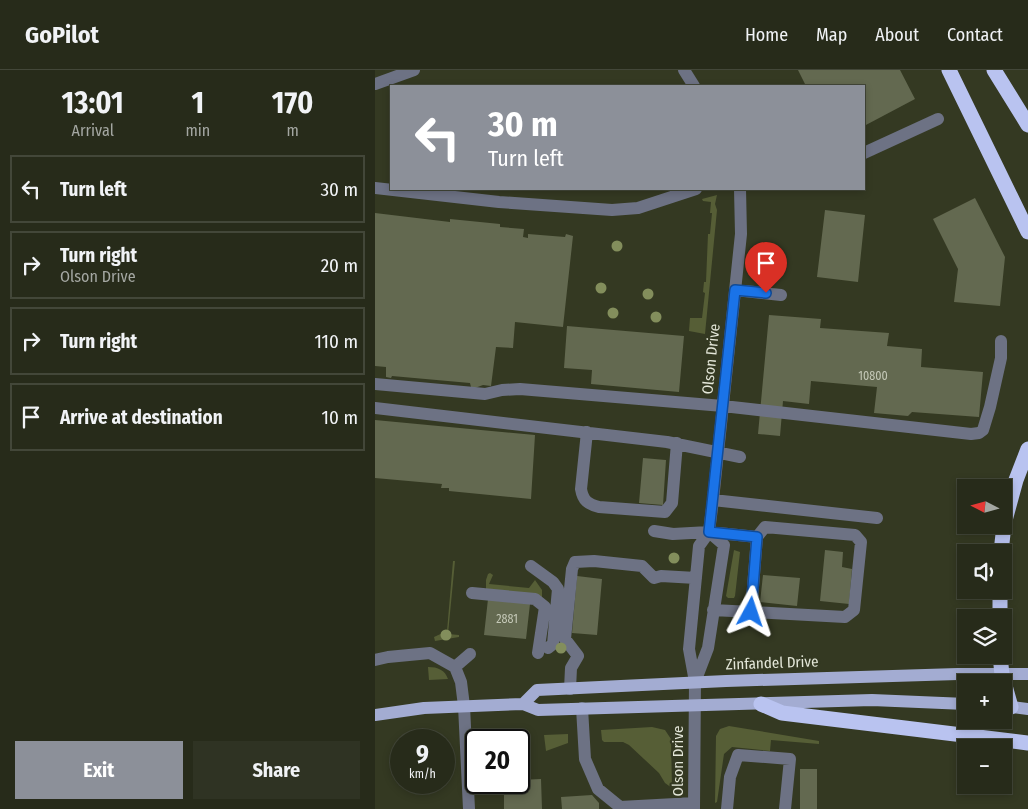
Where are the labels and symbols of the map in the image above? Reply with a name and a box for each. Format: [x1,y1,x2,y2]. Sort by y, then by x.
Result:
pin [745,242,787,293]
street label: Olson Drive [698,323,724,395]
house number: 10800 [858,369,888,383]
north arrow [957,479,1013,534]
position arrow [724,585,776,637]
house number: 2881 [496,612,518,626]
street label: Zinfandel Drive [725,652,819,674]
street label: Olson Drive [669,726,687,796]
speed limit sign: 20 [465,729,530,794]

